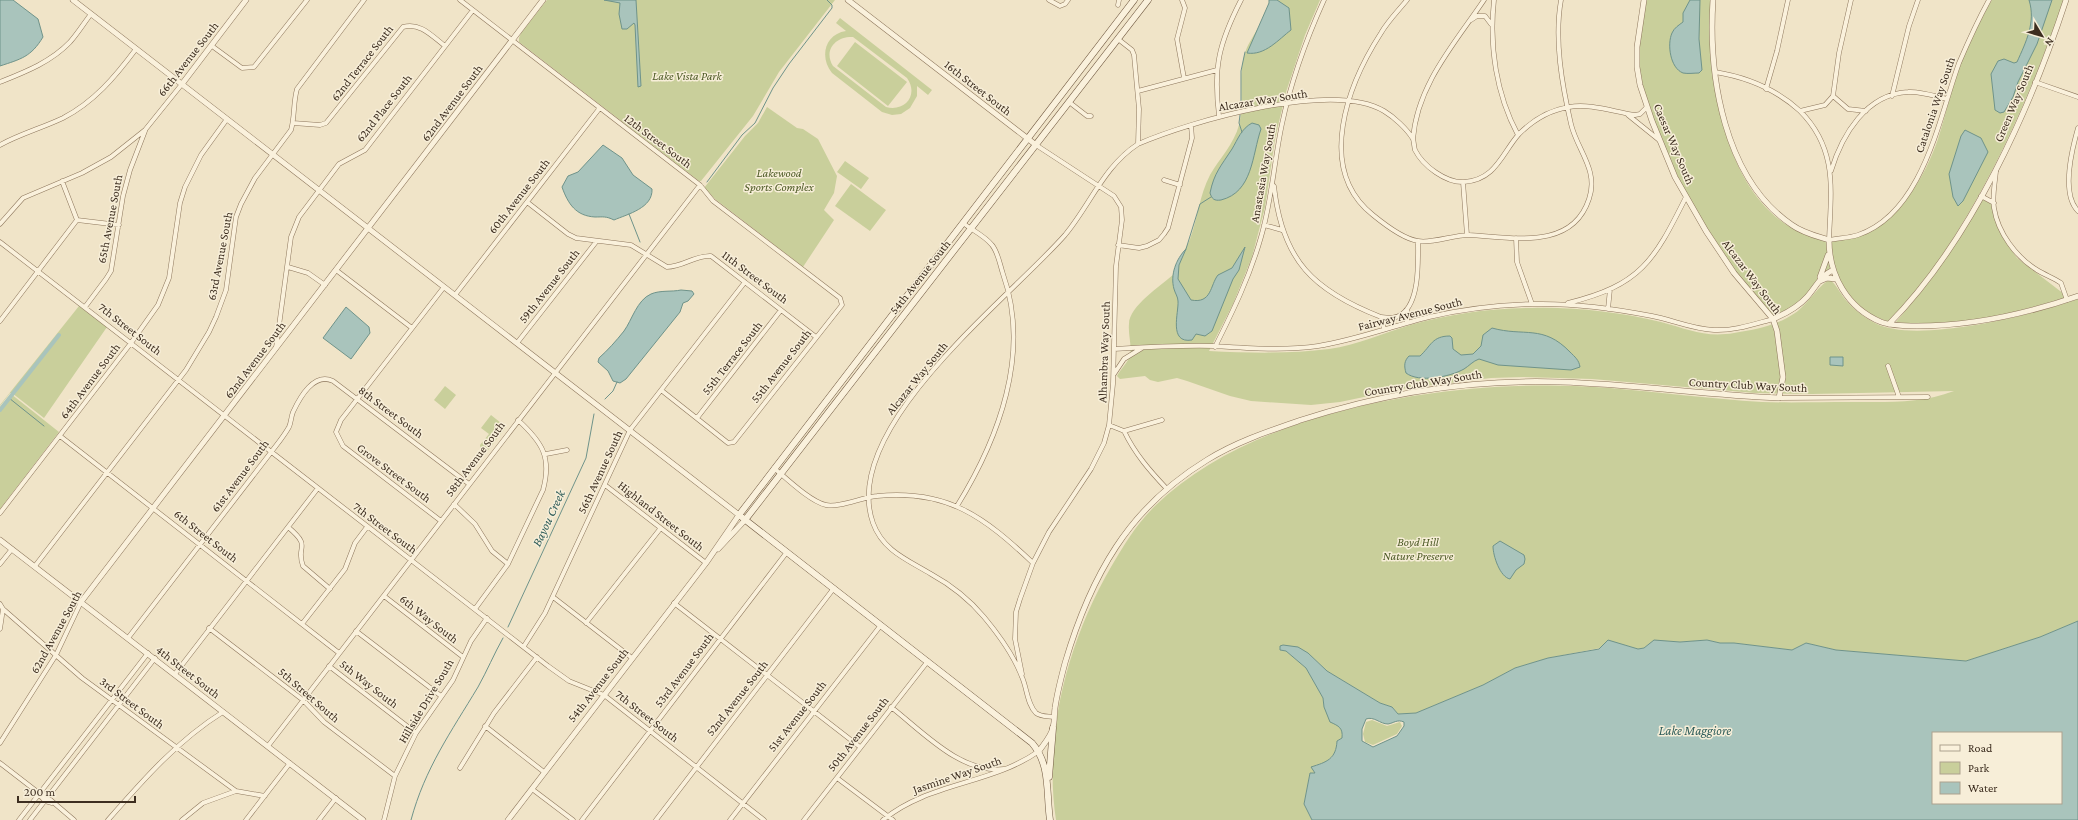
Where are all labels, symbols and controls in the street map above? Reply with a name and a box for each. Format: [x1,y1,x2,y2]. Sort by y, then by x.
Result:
north arrow [2022,16,2062,56]
street label: 66th Avenue South [155,19,222,99]
street label: 62nd Terrace South [328,22,396,104]
text: N [2043,36,2057,49]
street label: Catalonia Way South [1912,55,1958,155]
street label: 16th Street South [942,57,1015,119]
street label: 62nd Avenue South [419,61,486,144]
street label: Green Way South [1991,62,2037,144]
park label: Lake Vista Park [652,69,722,83]
street label: 62nd Place South [353,71,415,145]
street label: Alcazar Way South [1218,86,1309,114]
street label: Caesar Way South [1651,101,1698,187]
street label: 12th Street South [621,111,695,171]
street label: Anastasia Way South [1247,122,1279,224]
street label: 60th Avenue South [485,155,553,236]
park label: Lakewood Sports Complex [744,166,814,194]
street label: 65th Avenue South [95,173,126,265]
street label: 63rd Avenue South [205,210,236,301]
street label: 54th Avenue South [887,237,954,317]
street label: Alcazar Way South [1719,237,1785,318]
street label: 59th Avenue South [516,246,583,326]
street label: 11th Street South [719,248,791,307]
street label: Fairway Avenue South [1357,294,1464,334]
street label: 7th Street South [95,300,165,359]
street label: Alhambra Way South [1095,300,1113,403]
street label: 62nd Avenue South [222,318,289,401]
street label: 55th Terrace South [699,318,765,398]
street label: 55th Avenue South [748,326,814,406]
street label: Alcazar Way South [883,338,951,417]
street label: 64th Avenue South [57,340,123,421]
street label: Country Club Way South [1363,367,1483,399]
street label: Country Club Way South [1688,375,1808,395]
street label: 8th Street South [356,383,427,441]
street label: 58th Avenue South [442,418,508,499]
street label: 56th Avenue South [575,428,626,516]
street label: 61st Avenue South [208,437,272,515]
street label: Grove Street South [354,441,434,506]
street label: Highland Street South [615,478,707,554]
water label: Bayou Creek [529,486,569,549]
street label: 7th Street South [350,499,420,557]
street label: 6th Street South [171,507,241,566]
park label: Boyd Hill Nature Preserve [1383,535,1454,563]
street label: 62nd Avenue South [27,588,85,676]
street label: 6th Way South [397,592,462,647]
street label: 53rd Avenue South [651,630,717,710]
street label: 4th Street South [153,643,223,702]
street label: 54th Avenue South [565,645,632,725]
street label: Hillside Drive South [395,656,457,746]
street label: 5th Way South [337,657,401,712]
street label: 52nd Avenue South [703,657,771,739]
street label: 5th Street South [275,664,343,726]
street label: 3rd Street South [97,674,167,732]
street label: 51st Avenue South [765,677,829,754]
street label: 7th Street South [612,687,682,746]
street label: 50th Avenue South [824,693,892,774]
water label: Lake Maggiore [1659,723,1731,738]
legend [1932,732,2062,804]
text: Road [1968,741,1993,755]
street label: Jasmine Way South [910,753,1004,797]
text: Park [1968,761,1990,775]
scale bar [18,778,135,804]
text: Water [1968,781,1998,795]
text: 200 m [24,785,56,799]

